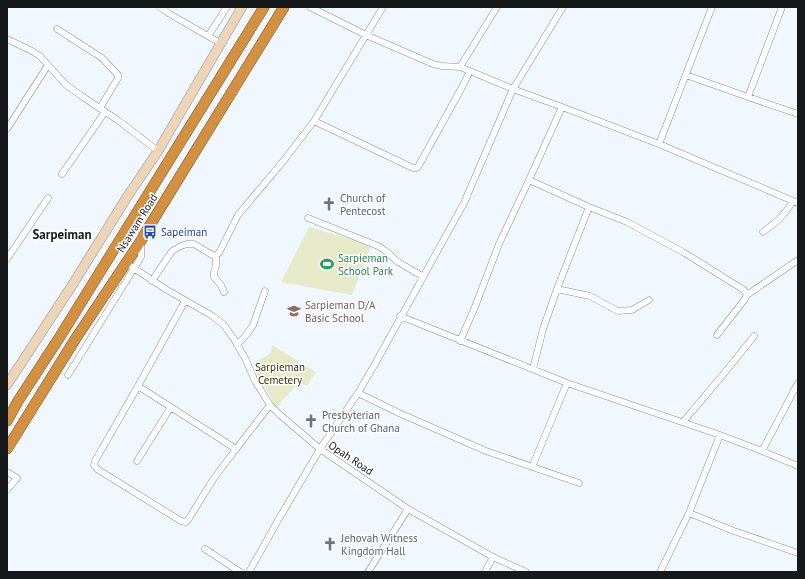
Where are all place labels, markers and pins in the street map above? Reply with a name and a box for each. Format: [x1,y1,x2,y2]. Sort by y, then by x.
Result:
place label: Church of Pentecost [340,191,386,218]
church icon: Church of Pentecost [321,196,337,212]
bus stop icon: Sapeiman [142,224,158,240]
place label: Sapeiman [161,225,207,239]
place label: Sarpieman School Park [338,251,394,278]
sports icon: Sarpieman School Park [319,256,335,272]
place label: Sarpieman D/A Basic School [305,298,376,325]
school or university icon: Sarpieman D/A Basic School [286,303,302,319]
place label: Presbyterian Church of Ghana [322,408,400,435]
church icon: Presbyterian Church of Ghana [303,413,319,429]
place label: Jehovah Witness Kingdom Hall [340,531,418,558]
church icon: Jehovah Witness Kingdom Hall [322,536,338,552]

